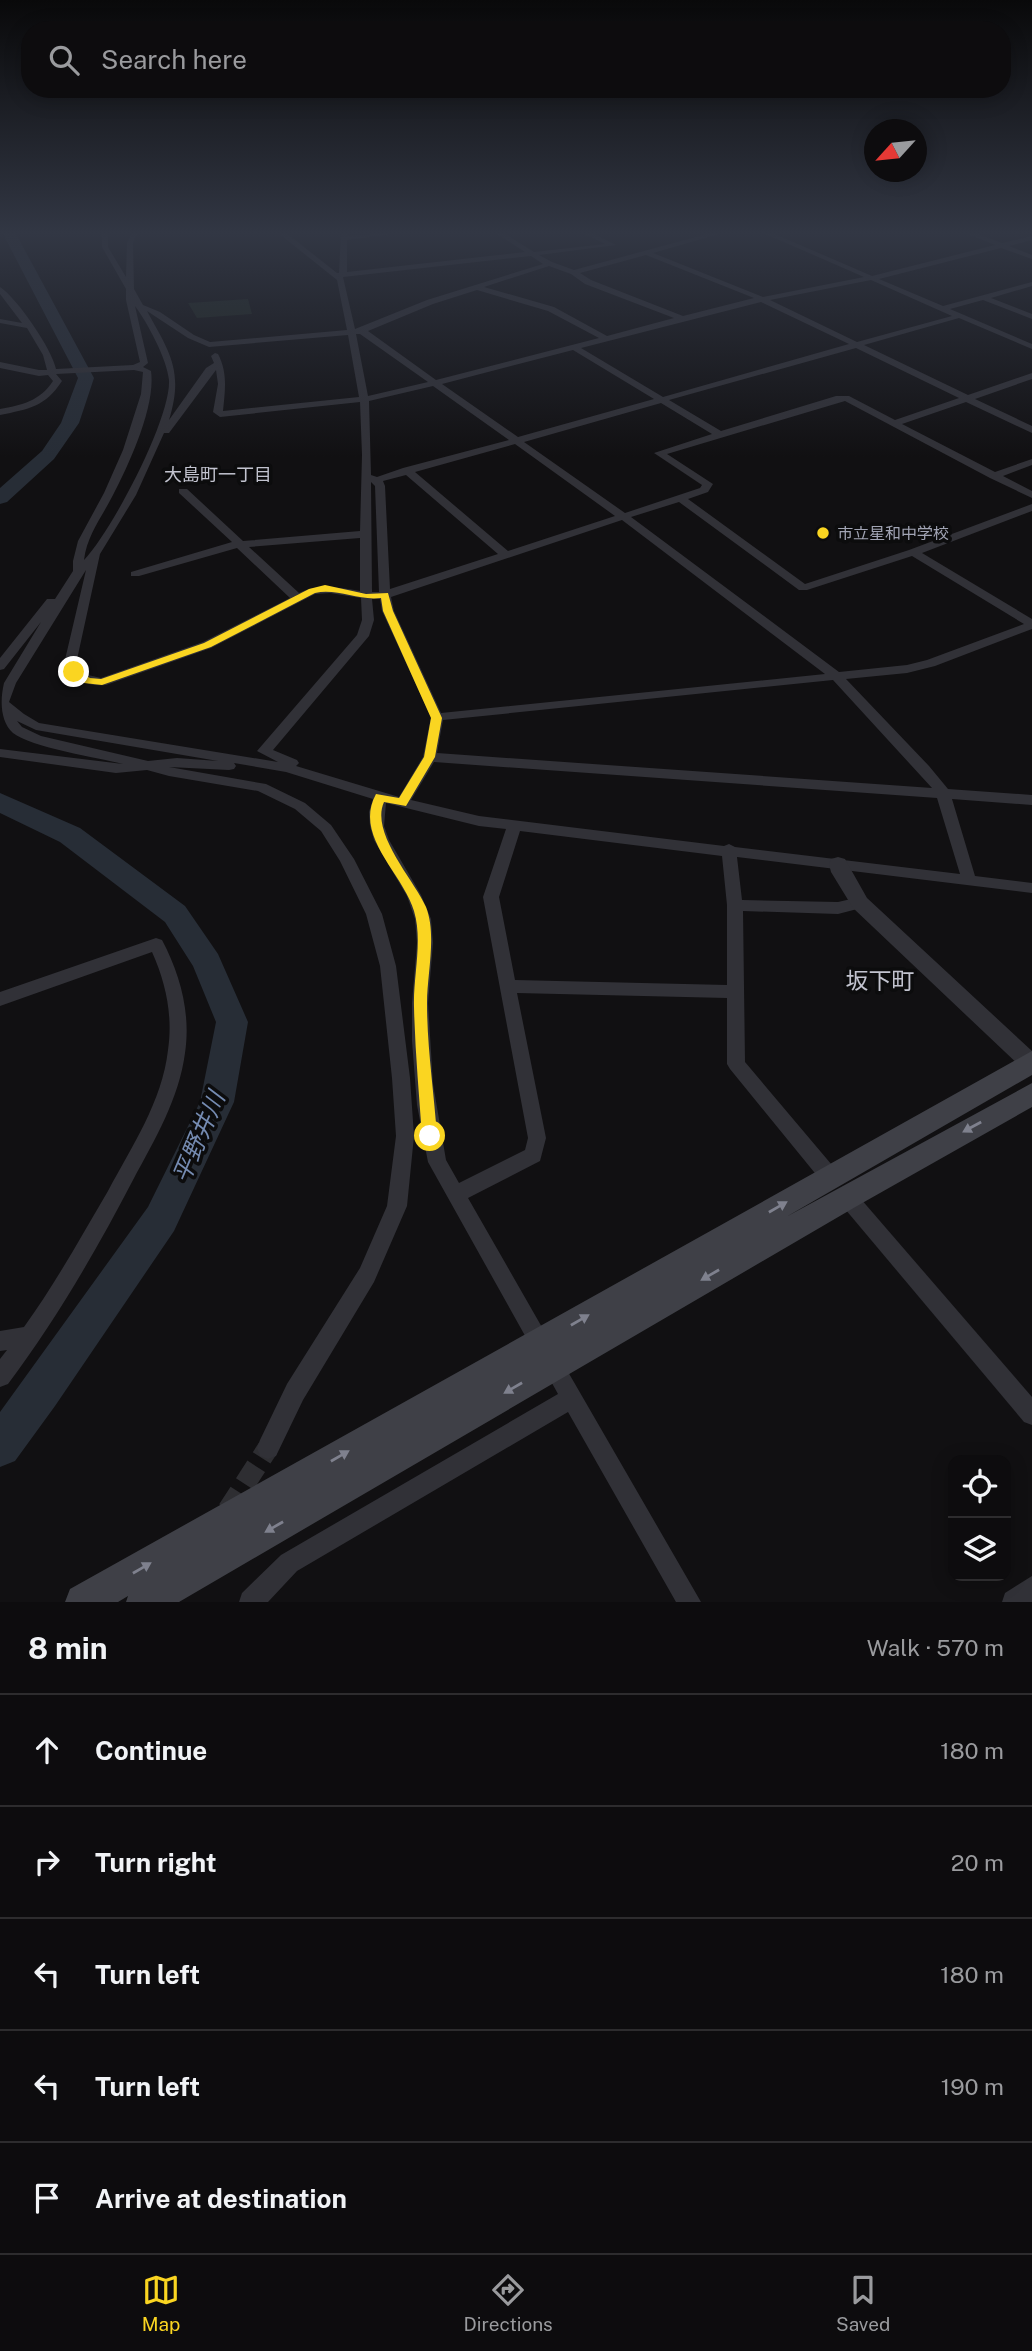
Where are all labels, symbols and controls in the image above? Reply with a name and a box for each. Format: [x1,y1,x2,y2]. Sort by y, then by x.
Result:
search box [21,21,1011,98]
icon: search [45,41,83,79]
text: Search here [101,44,247,75]
north arrow [864,119,927,182]
district label: 大島町一丁目 [164,464,272,485]
place label: 市立星和中学校 [837,524,949,543]
marker: 市立星和中学校 [815,525,831,541]
route end [58,656,89,687]
district label: 坂下町 [846,967,915,994]
water label: 平野井川 [166,1085,231,1187]
route start [414,1120,445,1151]
one-way arrow [963,1121,982,1133]
one-way arrow [768,1200,787,1213]
one-way arrow [701,1269,720,1281]
one-way arrow [571,1314,590,1326]
one-way arrow [503,1382,523,1394]
one-way arrow [330,1450,350,1462]
map controls [948,1455,1011,1581]
button: locate [948,1455,1011,1518]
button: layers [948,1518,1011,1581]
one-way arrow [264,1521,283,1533]
one-way arrow [132,1562,152,1574]
text: 8 min [28,1630,108,1666]
text: Walk · 570 m [867,1634,1004,1661]
icon: ahead [28,1731,66,1769]
text: Continue [95,1735,207,1766]
text: 180 m [940,1737,1004,1764]
icon: right [28,1843,66,1881]
text: Turn right [95,1847,217,1878]
text: 20 m [951,1849,1004,1876]
icon: left [28,1955,66,1993]
text: Turn left [95,1959,200,1990]
text: 180 m [940,1961,1004,1988]
icon: left [28,2067,66,2105]
text: Turn left [95,2071,200,2102]
text: 190 m [941,2073,1004,2100]
icon: arrive [28,2179,66,2217]
text: Arrive at destination [95,2183,347,2214]
tab: Map [142,2271,180,2335]
tab: Directions [463,2271,553,2335]
tab: Saved [836,2271,890,2335]

